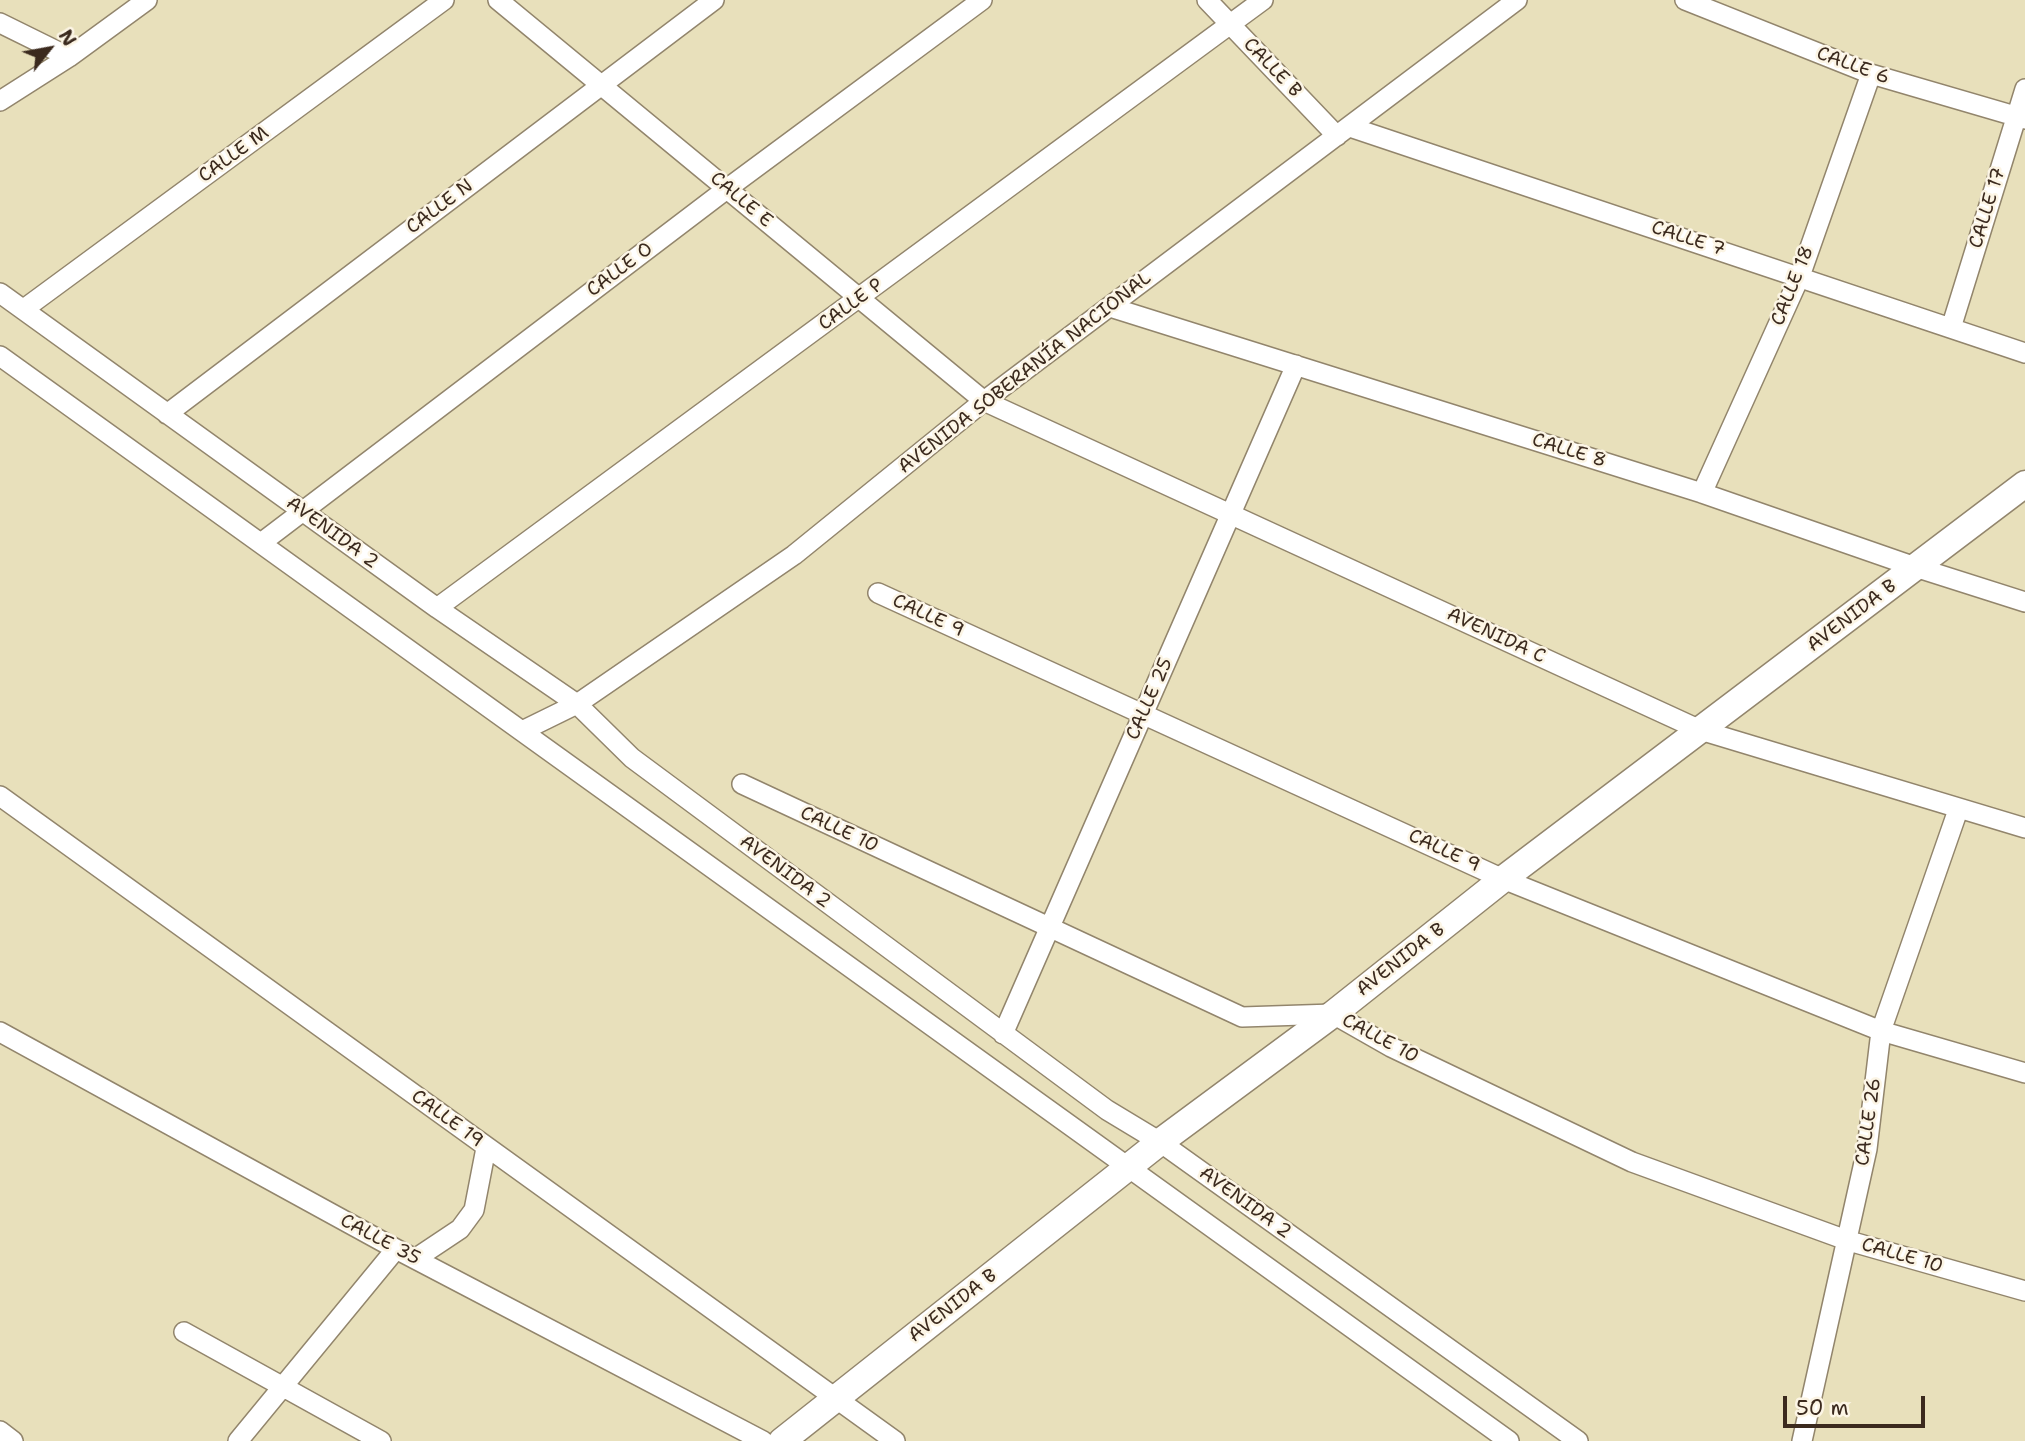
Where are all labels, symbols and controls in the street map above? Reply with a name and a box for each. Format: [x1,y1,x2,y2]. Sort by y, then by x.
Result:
north arrow [14,14,84,84]
text: N [53,25,82,51]
street label: CALLE B [1238,33,1306,103]
street label: CALLE 6 [1813,42,1893,90]
street label: CALLE M [194,122,274,188]
street label: CALLE 17 [1965,165,2011,251]
street label: CALLE E [705,167,777,233]
street label: CALLE N [402,175,478,239]
street label: CALLE 7 [1648,216,1728,262]
street label: CALLE O [583,238,657,302]
street label: CALLE 18 [1767,243,1819,329]
street label: AVENIDA SOBERANÍA NACIONAL [894,267,1156,479]
street label: CALLE P [814,274,888,336]
street label: CALLE 8 [1529,429,1609,473]
street label: AVENIDA 2 [282,492,382,574]
street label: AVENIDA B [1803,575,1901,657]
street label: CALLE 9 [889,590,967,642]
street label: AVENIDA C [1443,603,1549,669]
street label: CALLE 25 [1122,654,1178,744]
street label: CALLE 10 [796,802,882,858]
street label: CALLE 9 [1405,825,1483,877]
street label: AVENIDA 2 [735,830,835,914]
street label: AVENIDA B [1352,918,1450,1002]
street label: CALLE 10 [1338,1009,1422,1069]
street label: CALLE 26 [1852,1076,1886,1168]
street label: CALLE 19 [407,1085,487,1153]
street label: AVENIDA 2 [1195,1162,1295,1244]
street label: CALLE 35 [336,1209,424,1271]
street label: CALLE 10 [1859,1234,1945,1278]
street label: AVENIDA B [904,1264,1002,1348]
scale bar [1787,1382,1929,1426]
text: 50 m [1796,1394,1849,1422]

